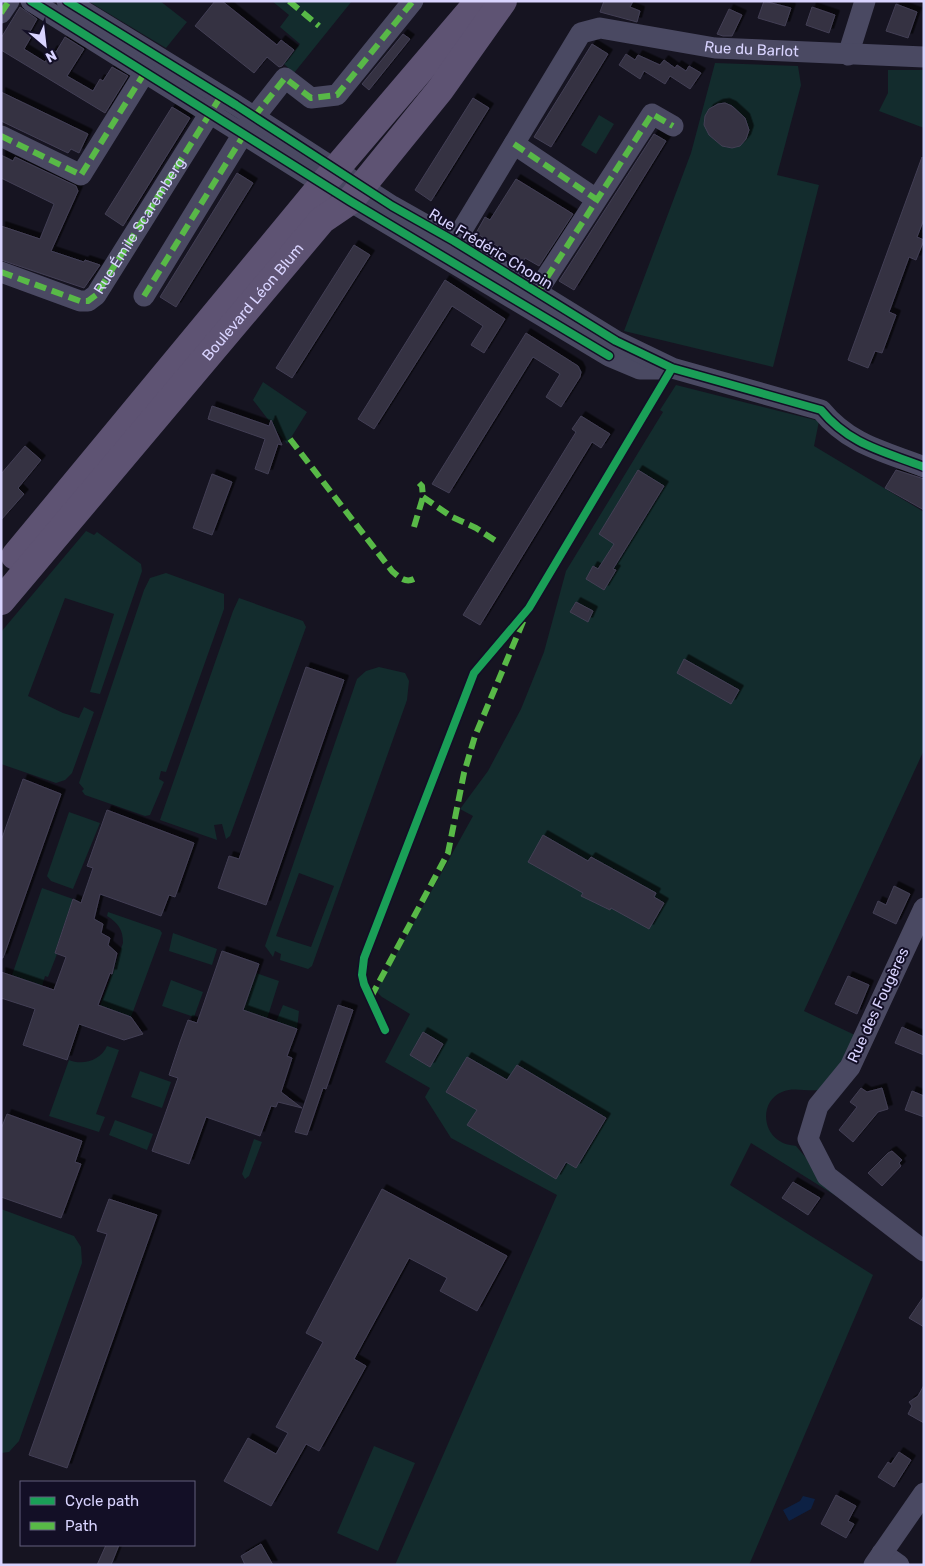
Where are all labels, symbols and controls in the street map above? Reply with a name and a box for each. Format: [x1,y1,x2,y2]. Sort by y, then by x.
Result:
north arrow [20,20,70,70]
street label: Rue du Barlot [703,37,799,61]
text: N [42,46,59,66]
street label: Rue Émile Scaremberg [90,154,189,297]
street label: Rue Frédéric Chopin [426,205,556,293]
street label: Boulevard Léon Blum [198,240,308,364]
street label: Rue des Fougères [843,944,913,1065]
legend [20,1481,195,1546]
text: Cycle path [65,1492,139,1510]
text: Path [65,1517,98,1535]

